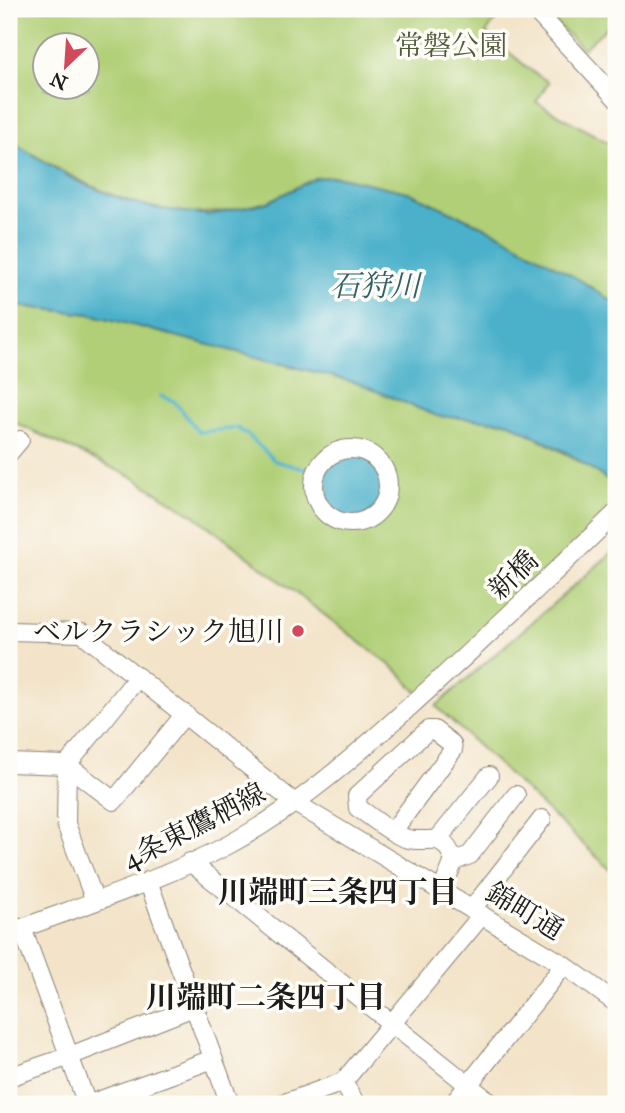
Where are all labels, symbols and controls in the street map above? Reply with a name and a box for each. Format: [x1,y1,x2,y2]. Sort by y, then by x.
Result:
park label: 常磐公園 [395,28,507,63]
north arrow [32,32,102,102]
text: N [47,67,71,95]
water label: 石狩川 [330,268,423,304]
street label: 新橋 [481,543,545,607]
place label: ベルクラシック旭川 [33,614,284,649]
marker: ベルクラシック旭川 [290,623,306,639]
street label: 4条東鷹栖線 [117,775,271,877]
district label: 川端町三条四丁目 [218,874,458,910]
street label: 錦町通 [480,874,570,948]
district label: 川端町二条四丁目 [146,979,386,1015]

